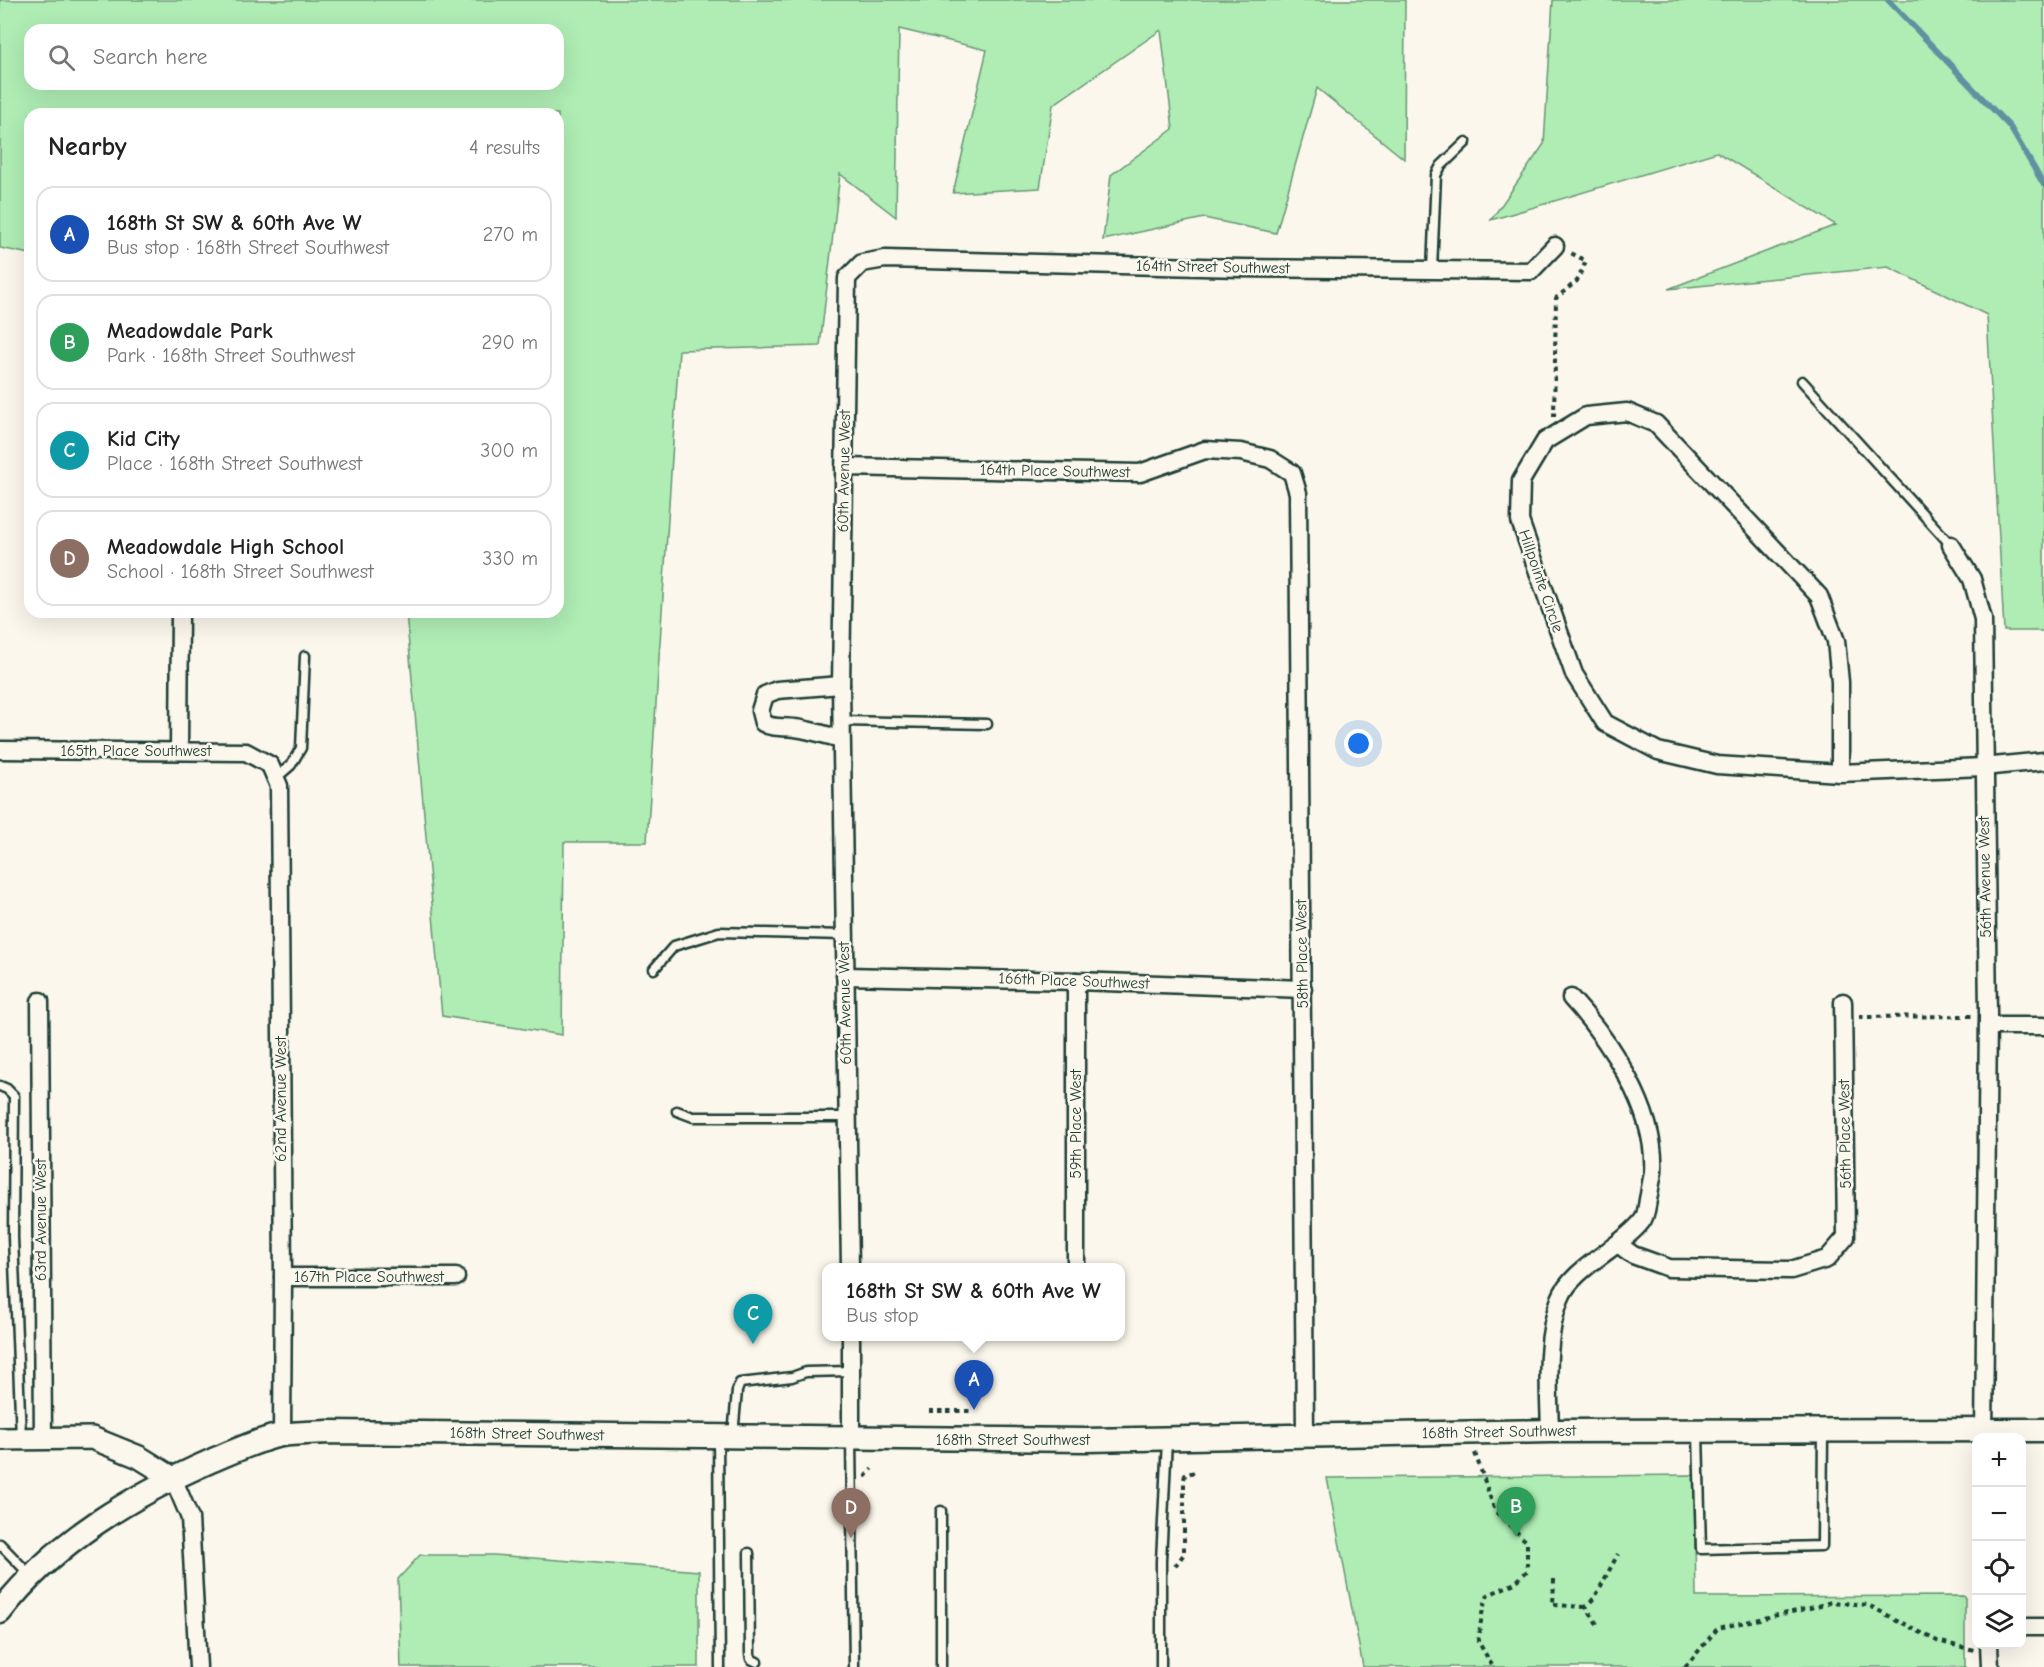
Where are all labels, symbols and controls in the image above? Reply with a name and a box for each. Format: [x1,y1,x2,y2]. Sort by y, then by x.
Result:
search box [24,24,564,90]
icon: search [45,41,78,74]
text: Search here [93,44,208,70]
text: Nearby [48,132,127,162]
text: 4 results [469,136,540,159]
text: 168th St SW & 60th Ave W [107,210,361,236]
text: A [64,223,75,246]
text: 270 m [483,223,538,246]
text: Bus stop · 168th Street Southwest [107,236,389,259]
street label: 164th Street Southwest [1136,257,1290,277]
text: Meadowdale Park [107,318,273,344]
text: B [63,331,76,354]
text: 290 m [482,331,538,354]
text: Park · 168th Street Southwest [107,344,355,367]
street label: 60th Avenue West [834,409,854,533]
text: Kid City [107,426,180,452]
text: C [63,439,76,462]
text: 300 m [480,439,538,462]
text: Place · 168th Street Southwest [107,452,362,475]
street label: 164th Place Southwest [980,461,1131,481]
street label: Hillpointe Circle [1515,527,1567,635]
text: Meadowdale High School [107,534,344,560]
text: D [63,547,76,570]
text: 330 m [482,547,538,570]
text: School · 168th Street Southwest [107,560,374,583]
your location [1344,729,1373,758]
street label: 165th Place Southwest [60,742,212,760]
street label: 56th Avenue West [1975,815,1995,938]
street label: 58th Place West [1292,899,1312,1009]
street label: 60th Avenue West [835,941,855,1065]
street label: 166th Place Southwest [998,969,1150,993]
street label: 62nd Avenue West [272,1036,290,1162]
street label: 59th Place West [1067,1069,1085,1179]
street label: 56th Place West [1835,1079,1855,1189]
street label: 63rd Avenue West [32,1158,50,1281]
popup [822,1263,1125,1341]
street label: 167th Place Southwest [294,1268,444,1286]
text: 168th St SW & 60th Ave W [846,1278,1101,1304]
pin: C [734,1294,772,1344]
text: Bus stop [846,1304,919,1327]
pin: A [954,1360,994,1410]
street label: 168th Street Southwest [1422,1422,1577,1442]
street label: 168th Street Southwest [450,1424,605,1444]
street label: 168th Street Southwest [936,1431,1091,1449]
map controls [1972,1433,2026,1649]
button: + [1972,1433,2026,1487]
button: − [1972,1487,2026,1541]
pin: D [832,1488,870,1538]
pin: B [1496,1488,1536,1537]
button: locate [1972,1541,2026,1595]
button: layers [1972,1595,2026,1649]

